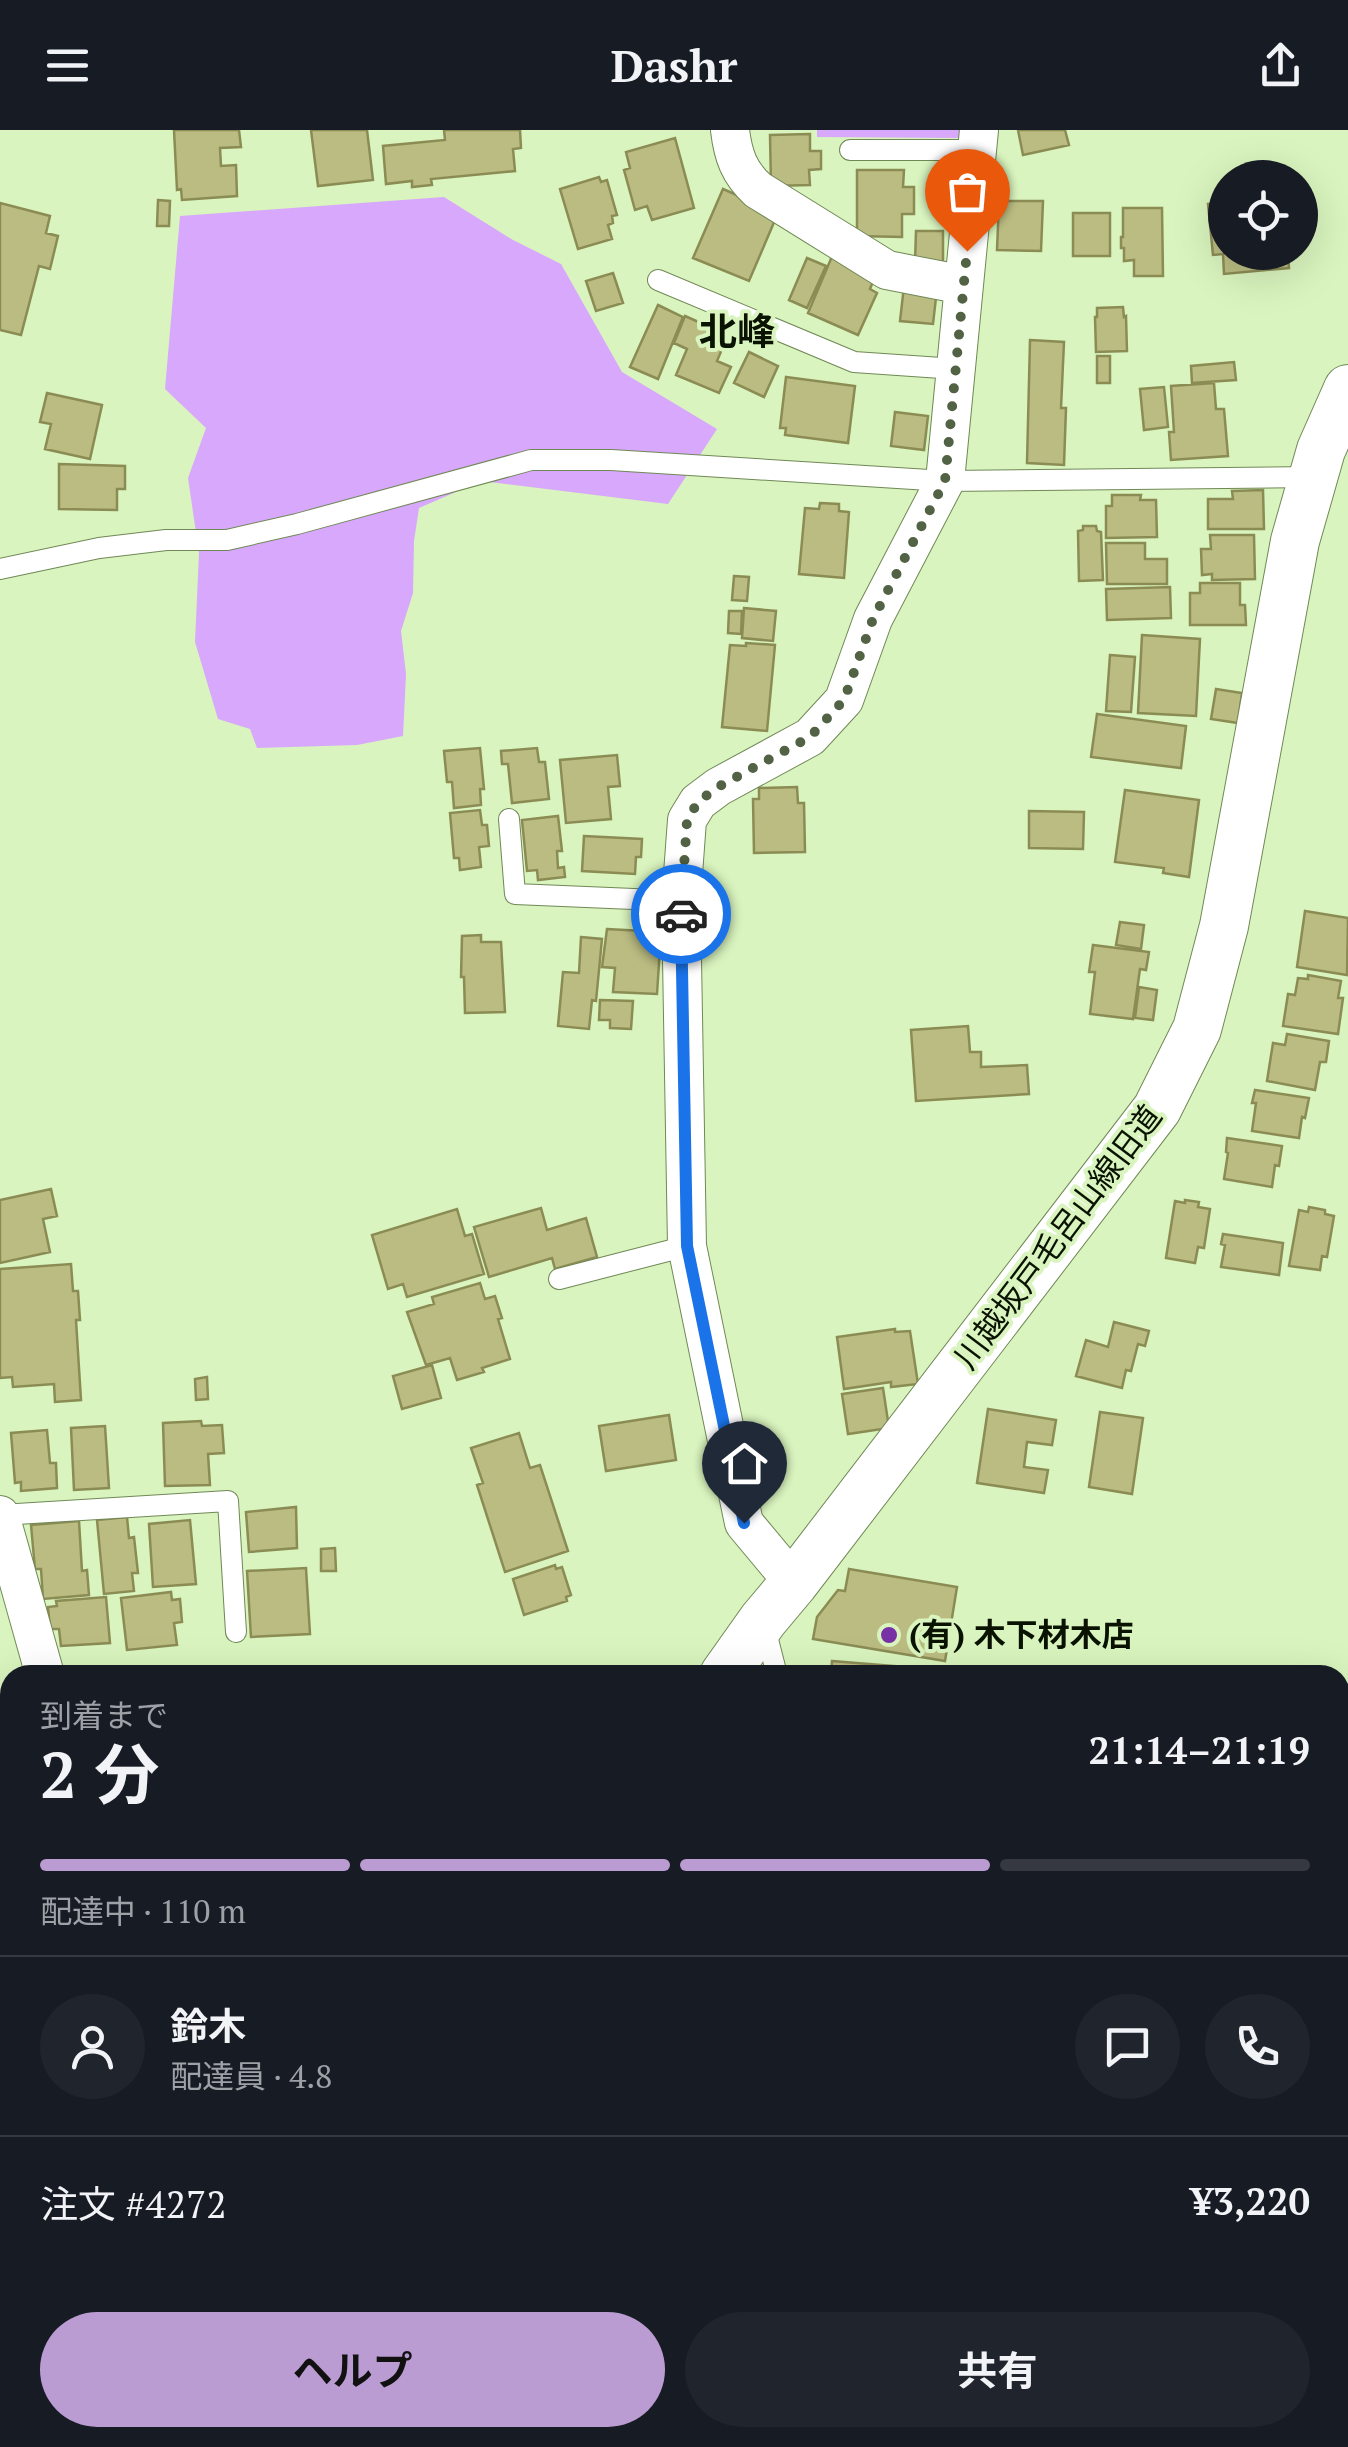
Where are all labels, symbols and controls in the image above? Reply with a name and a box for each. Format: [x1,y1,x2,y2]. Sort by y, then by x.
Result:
text: Dashr [611,35,737,95]
icon: menu [40,38,95,93]
icon: share [1253,38,1308,93]
pin [925,149,1010,252]
map controls [1208,160,1318,270]
button: locate [1208,160,1318,270]
icon: bag [940,164,995,219]
district label: 北峰 [699,306,775,356]
courier [631,864,731,964]
icon: car [654,887,709,942]
street label: 川越坂戸毛呂山線旧道 [944,1096,1170,1377]
pin [702,1421,787,1524]
icon: home [717,1436,772,1491]
place label: (有) 木下材木店 [909,1613,1134,1655]
marker: (有) 木下材木店 [878,1624,900,1646]
text: 到着まで [40,1694,168,1736]
text: 21:14–21:19 [1088,1725,1310,1775]
text: 2 分 [40,1730,159,1817]
text: 配達中 · 110 m [40,1890,246,1932]
button: person [40,1994,145,2099]
button: chat [1075,1994,1180,2099]
button: phone [1205,1994,1310,2099]
text: 鈴木 [170,2001,246,2051]
text: 配達員 · 4.8 [170,2055,332,2097]
text: ¥3,220 [1191,2176,1310,2226]
text: 注文 #4272 [40,2179,227,2229]
button: ヘルプ [40,2312,665,2427]
button: 共有 [685,2312,1310,2427]

